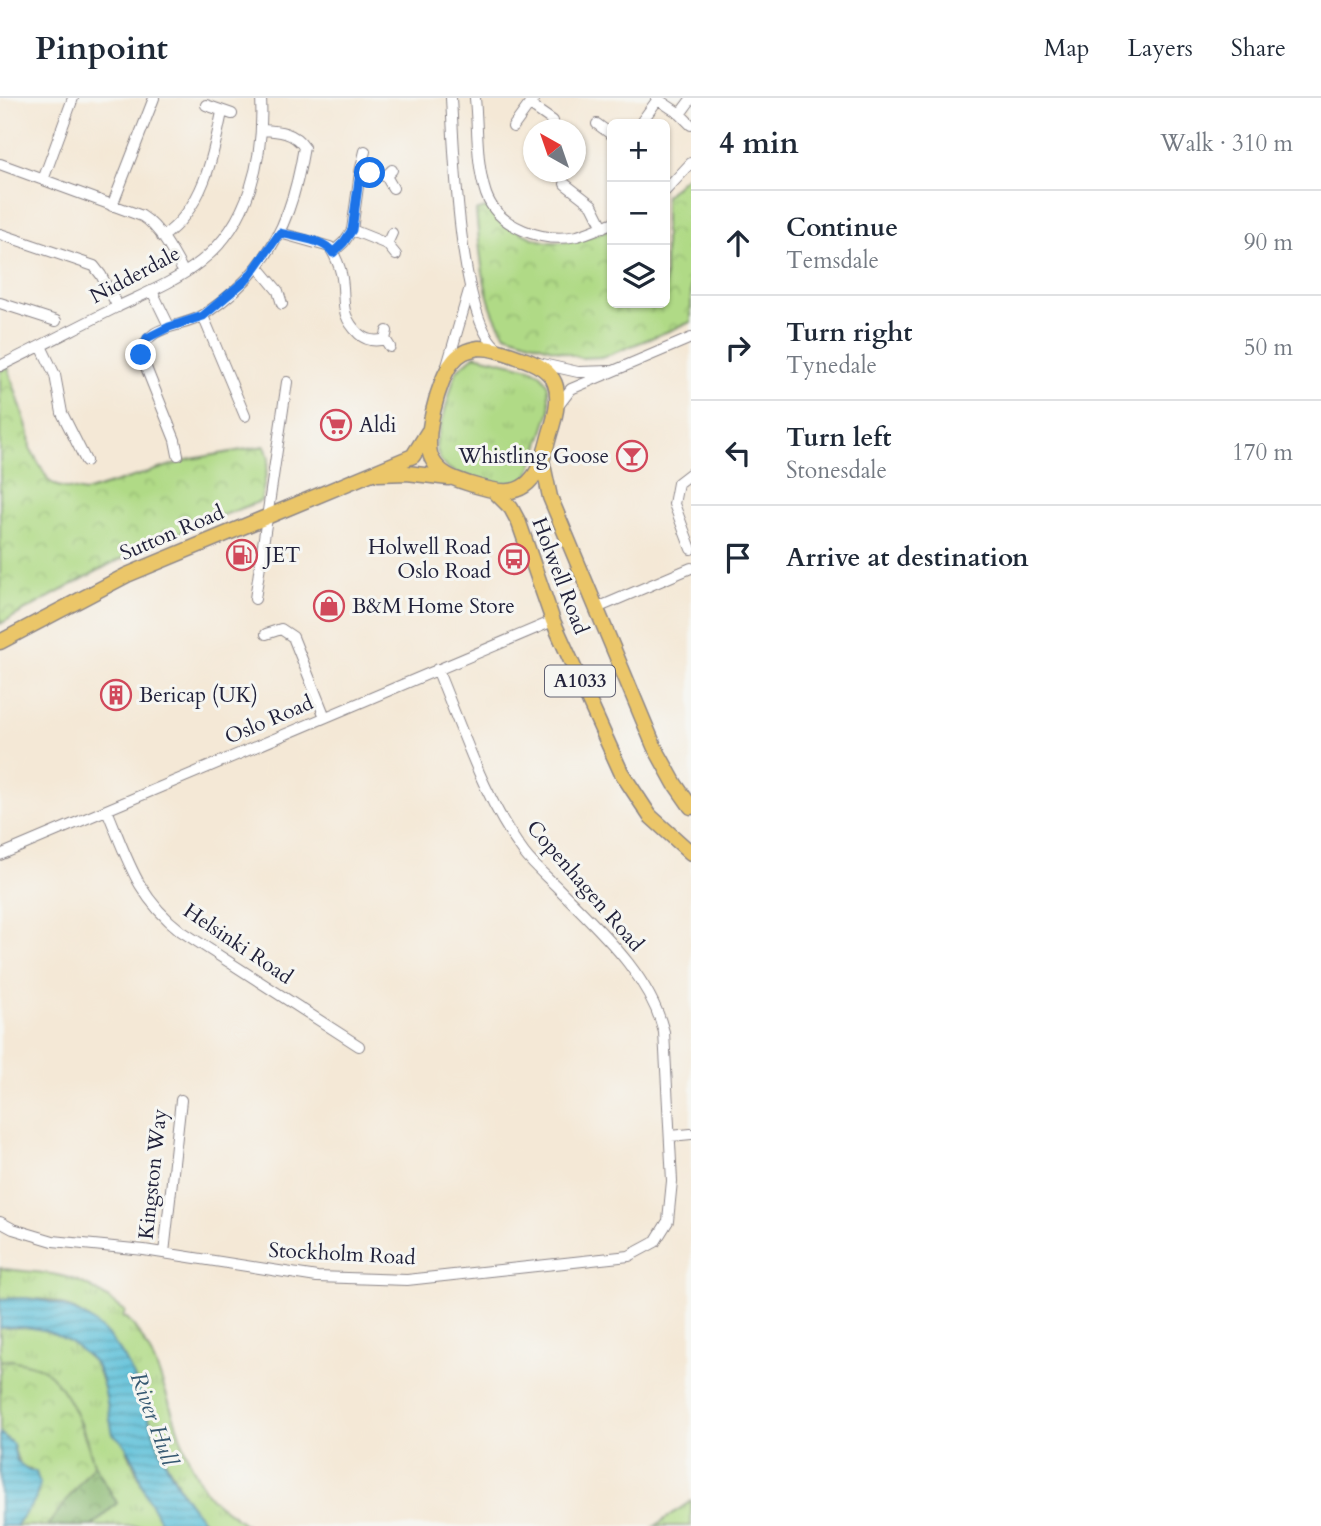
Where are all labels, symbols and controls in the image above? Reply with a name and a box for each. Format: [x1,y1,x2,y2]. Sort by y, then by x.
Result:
text: Pinpoint [35,26,168,71]
text: Map [1044,32,1090,65]
text: Layers [1128,32,1193,65]
text: Share [1231,32,1286,65]
north arrow [523,119,586,182]
map controls [607,119,670,308]
button: + [607,119,670,182]
text: 4 min [719,123,799,164]
text: Walk · 310 m [1160,128,1293,159]
route start [354,157,385,188]
button: − [607,182,670,245]
text: Continue [786,210,898,245]
icon: ahead [719,224,757,262]
text: 90 m [1244,227,1293,258]
street label: Nidderdale [85,239,185,311]
button: layers [607,245,670,308]
text: Temsdale [786,245,879,276]
text: Turn right [786,315,913,350]
icon: right [719,329,757,367]
text: 50 m [1244,332,1293,363]
route end [125,339,156,370]
text: Tynedale [786,350,877,381]
supermarket icon: Aldi [319,408,353,442]
place label: Aldi [359,411,396,440]
text: Turn left [786,420,891,455]
icon: left [719,434,757,472]
text: 170 m [1232,437,1293,468]
bar icon: Whistling Goose [615,439,649,473]
place label: Whistling Goose [457,442,609,471]
text: Stonesdale [786,455,887,486]
street label: Sutton Road [116,498,228,568]
street label: Holwell Road [524,513,596,639]
place label: Holwell Road Oslo Road [368,533,491,586]
fuel station icon: JET [225,538,259,572]
icon: arrive [719,539,757,577]
text: Arrive at destination [786,540,1029,575]
place label: JET [262,541,300,570]
bus stop icon: Holwell Road Oslo Road [497,542,531,576]
shop icon: B&M Home Store [312,589,346,623]
place label: B&M Home Store [352,592,515,621]
road number: A1033 [545,666,615,696]
building icon: Bericap (UK) [99,678,133,712]
place label: Bericap (UK) [139,681,258,710]
street label: Oslo Road [220,688,318,752]
street label: Copenhagen Road [520,814,650,958]
street label: Helsinki Road [178,897,298,991]
street label: Kingston Way [132,1107,174,1241]
street label: Stockholm Road [268,1236,416,1272]
water label: River Hull [123,1368,186,1471]

